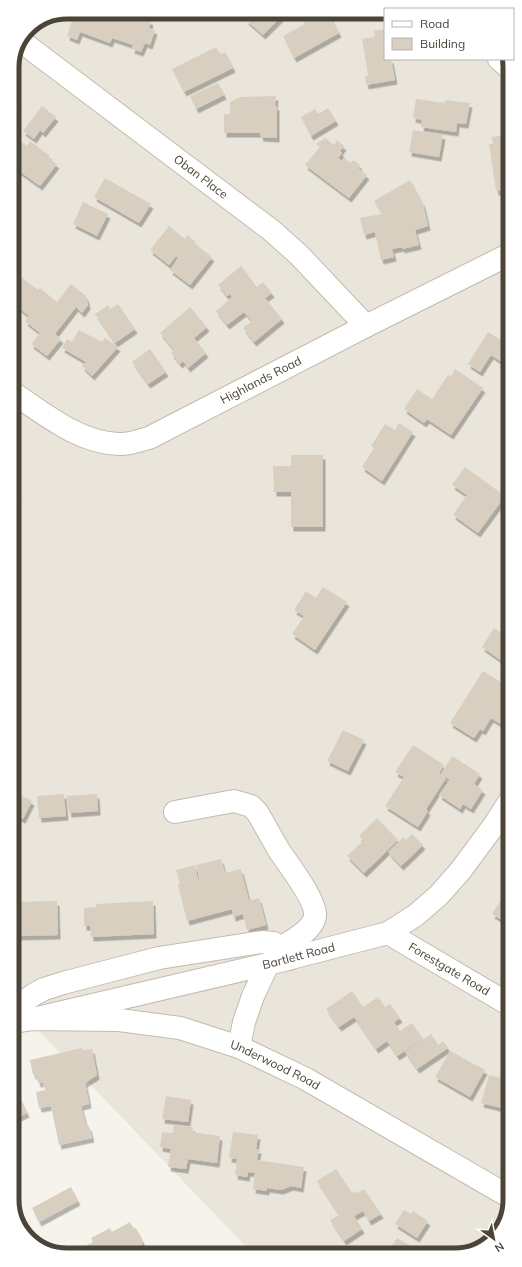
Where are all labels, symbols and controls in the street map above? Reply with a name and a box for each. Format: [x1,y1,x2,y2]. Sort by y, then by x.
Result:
legend [384,8,514,60]
text: Road [420,16,449,31]
text: Building [420,36,465,51]
street label: Oban Place [171,151,231,202]
street label: Highlands Road [218,353,304,407]
street label: Bartlett Road [261,939,336,972]
street label: Forestgate Road [406,939,493,998]
street label: Underwood Road [228,1037,323,1093]
north arrow [474,1219,514,1259]
text: N [492,1239,507,1256]

